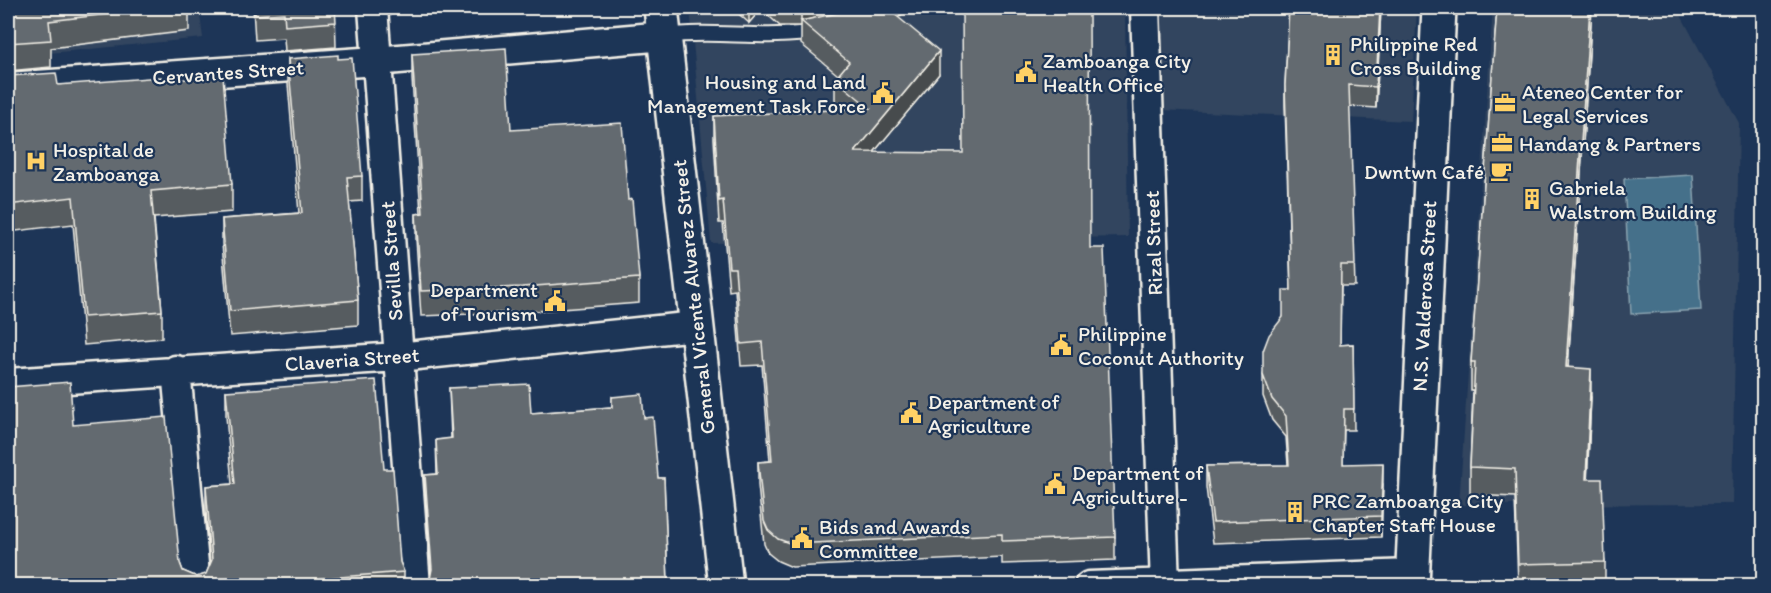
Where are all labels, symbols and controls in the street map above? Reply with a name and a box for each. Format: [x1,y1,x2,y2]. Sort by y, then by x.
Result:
place label: Philippine Red Cross Building [1350,31,1481,80]
building icon: Philippine Red Cross Building [1321,43,1345,67]
place label: Zamboanga City Health Office [1043,48,1191,97]
street label: Cervantes Street [151,54,305,90]
public building icon: Zamboanga City Health Office [1014,60,1038,84]
place label: Housing and Land Management Task Force [647,69,866,118]
place label: Ateneo Center for Legal Services [1522,79,1683,128]
public building icon: Housing and Land Management Task Force [871,81,895,105]
office icon: Ateneo Center for Legal Services [1493,91,1517,115]
office icon: Handang & Partners [1490,131,1514,155]
place label: Handang & Partners [1519,131,1701,156]
place label: Hospital de Zamboanga [53,137,160,186]
hospital icon: Hospital de Zamboanga [24,149,48,173]
street label: General Vicente Alvarez Street [666,158,720,436]
place label: Dwntwn Café [1364,159,1484,184]
cafe icon: Dwntwn Café [1489,159,1513,183]
place label: Gabriela Walstrom Building [1549,175,1717,224]
building icon: Gabriela Walstrom Building [1520,187,1544,211]
street label: Rizal Street [1139,190,1167,296]
street label: Sevilla Street [374,200,408,322]
street label: N.S. Valderosa Street [1407,200,1441,392]
place label: Department of Tourism [430,277,538,326]
public building icon: Department of Tourism [543,289,567,313]
place label: Philippine Coconut Authority [1078,321,1244,370]
public building icon: Philippine Coconut Authority [1049,333,1073,357]
street label: Claveria Street [284,342,420,376]
place label: Department of Agriculture [928,389,1059,438]
public building icon: Department of Agriculture [899,401,923,425]
place label: Department of Agriculture - [1072,460,1203,509]
public building icon: Department of Agriculture - [1043,472,1067,496]
place label: PRC Zamboanga City Chapter Staff House [1312,488,1503,537]
building icon: PRC Zamboanga City Chapter Staff House [1283,500,1307,524]
place label: Bids and Awards Committee [819,514,970,563]
public building icon: Bids and Awards Committee [790,526,814,550]

